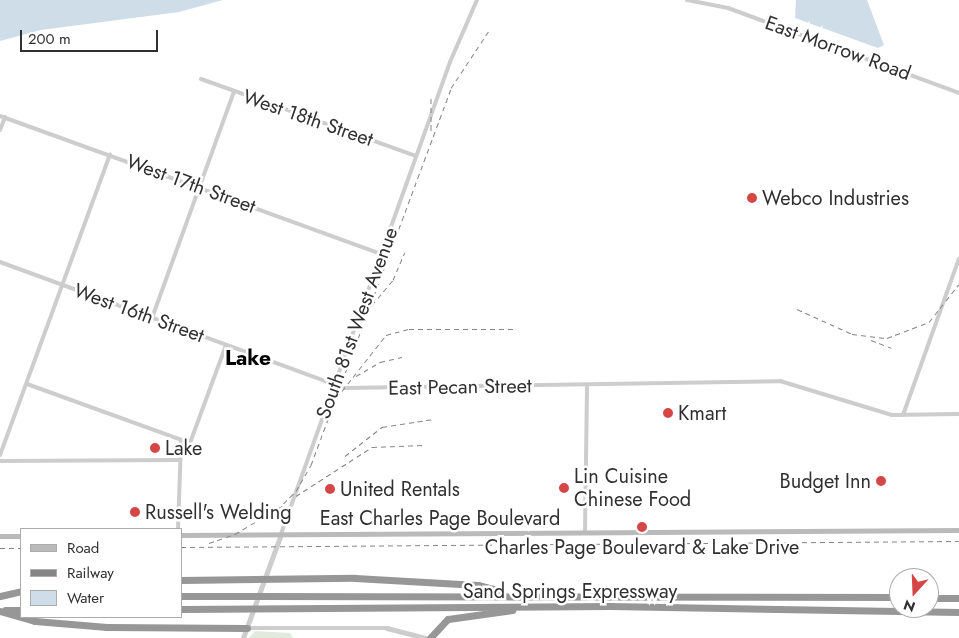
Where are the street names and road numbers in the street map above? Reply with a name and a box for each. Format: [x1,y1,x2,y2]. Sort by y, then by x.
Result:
street label: East Morrow Road [762,10,914,86]
street label: West 18th Street [240,84,376,152]
street label: West 17th Street [123,149,259,219]
street label: South 81st West Avenue [311,224,403,422]
street label: West 16th Street [71,278,207,348]
street label: East Pecan Street [388,374,532,400]
street label: East Charles Page Boulevard [320,506,560,530]
street label: Sand Springs Expressway [463,579,677,603]

